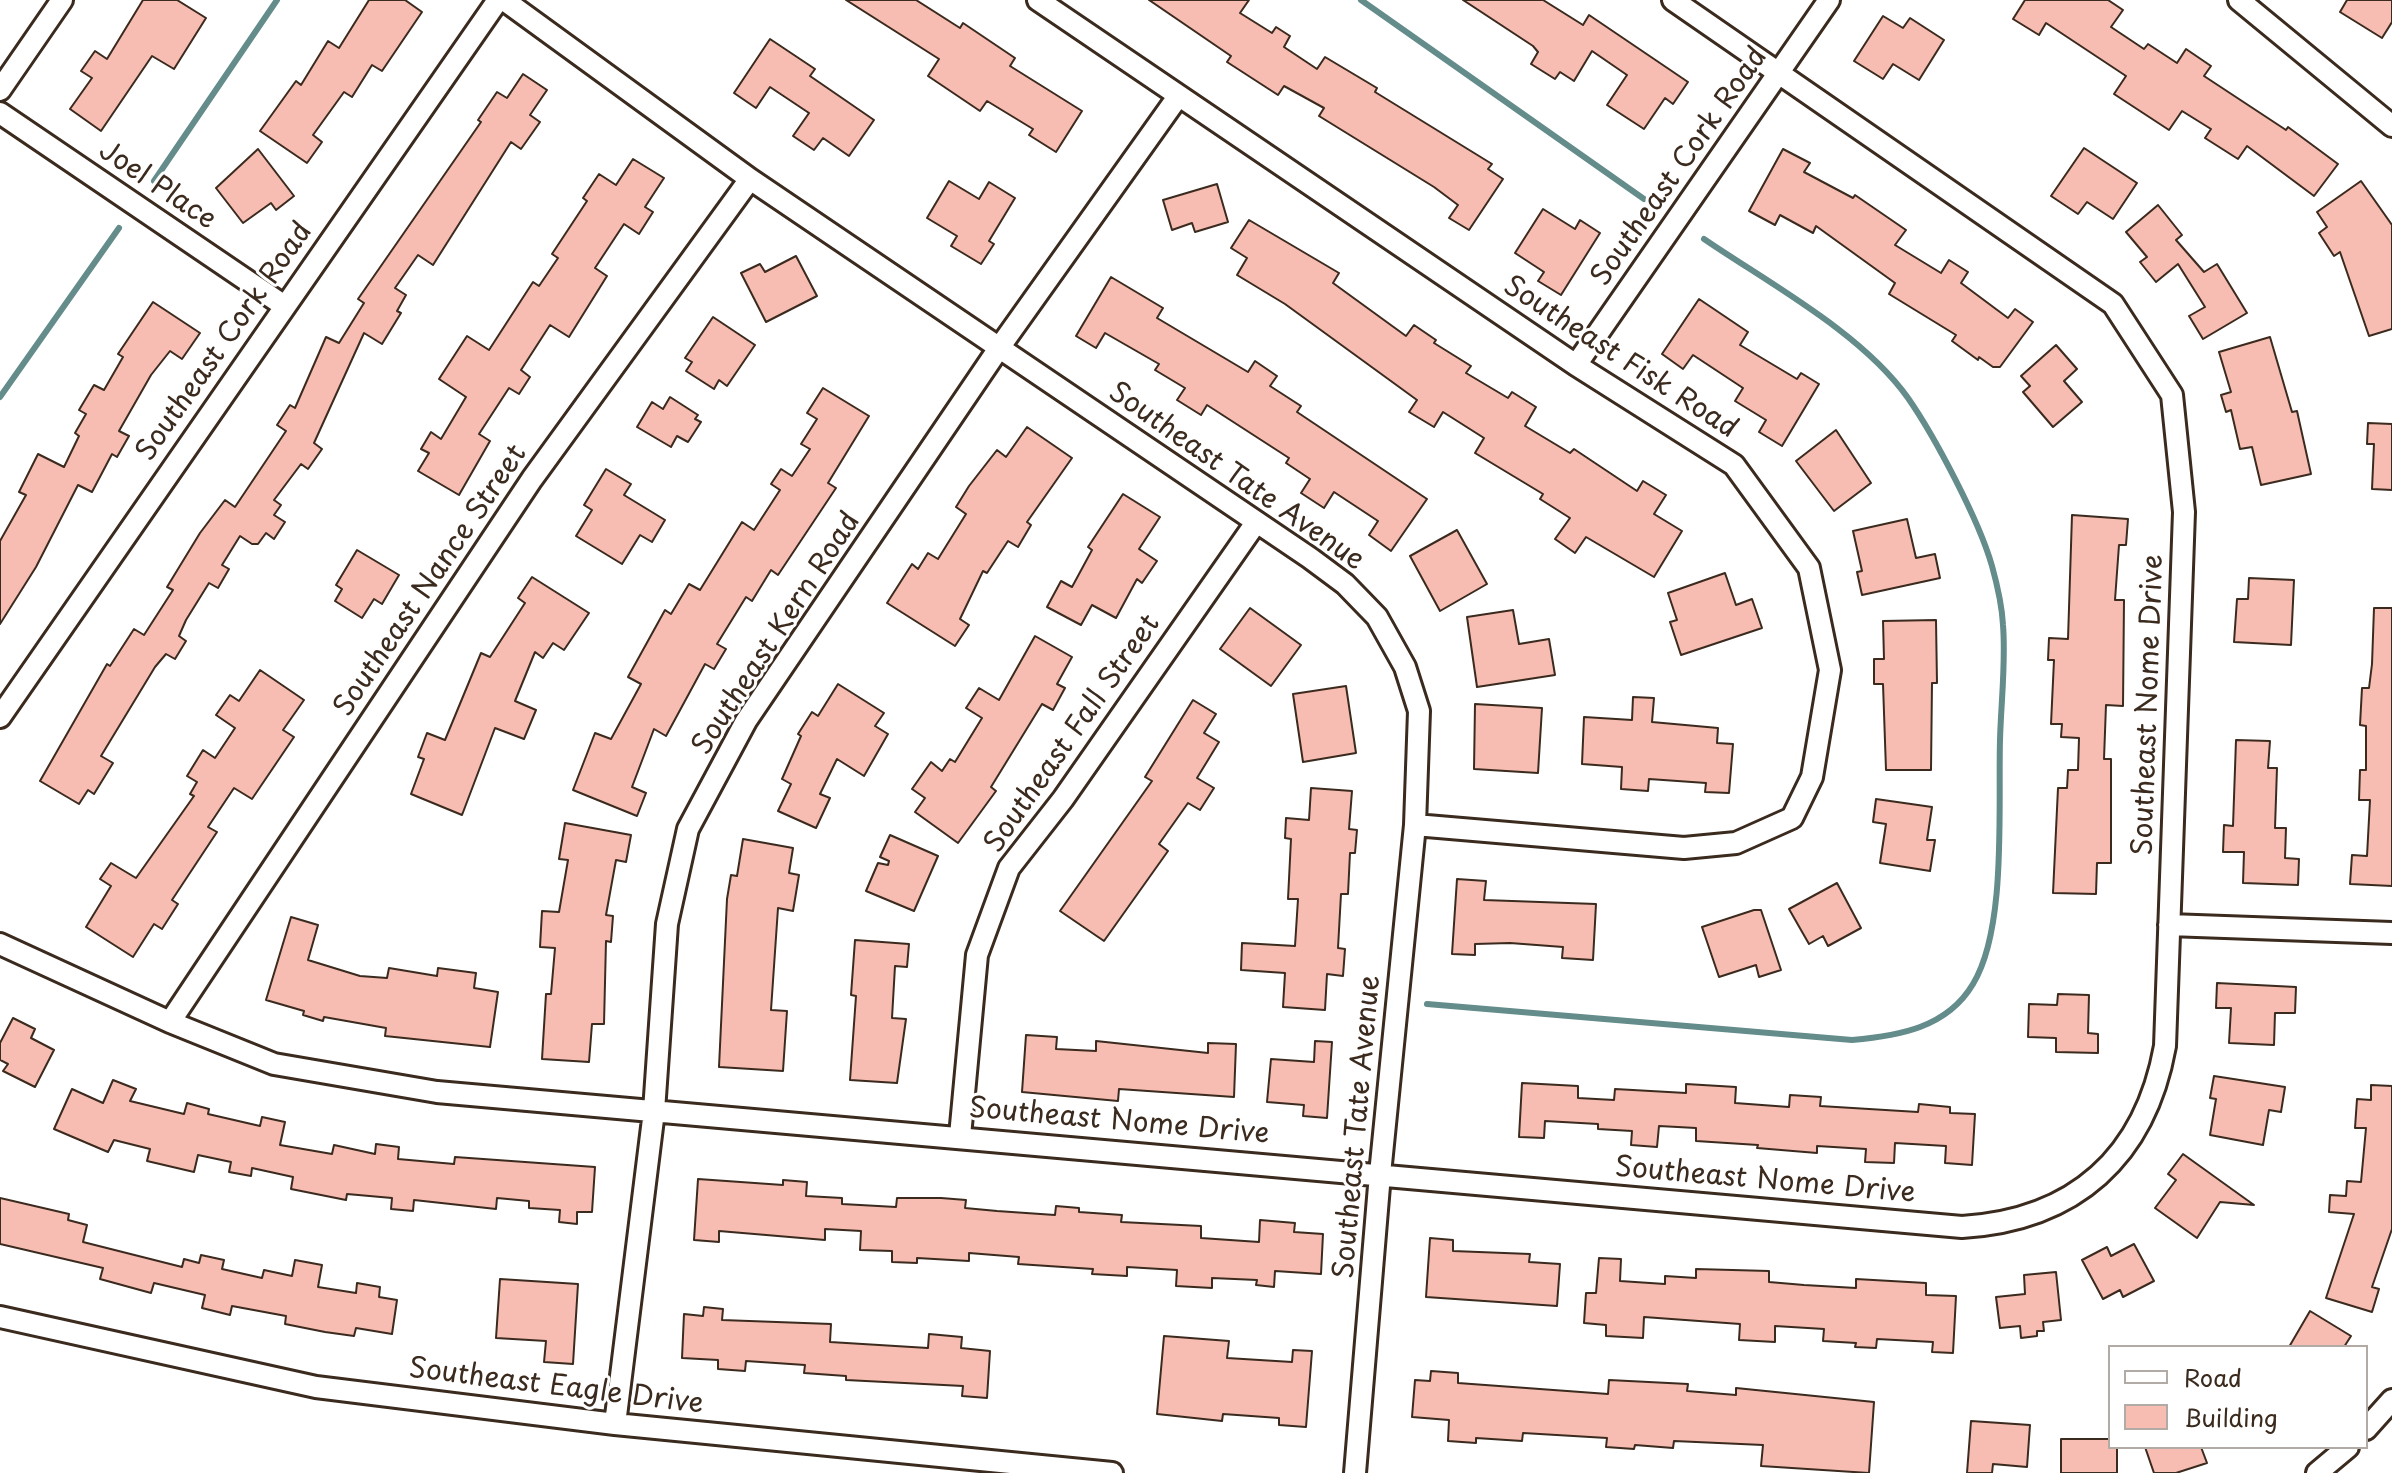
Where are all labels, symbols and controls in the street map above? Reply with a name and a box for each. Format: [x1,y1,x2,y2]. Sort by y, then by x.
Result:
street label: Southeast Cork Road [1585,41,1775,293]
street label: Joel Place [92,135,222,237]
street label: Southeast Cork Road [130,216,320,468]
street label: Southeast Fisk Road [1497,270,1743,446]
street label: Southeast Tate Avenue [1102,376,1370,578]
street label: Southeast Nance Street [328,439,534,723]
street label: Southeast Kern Road [686,506,868,762]
street label: Southeast Nome Drive [2127,554,2171,856]
street label: Southeast Fall Street [978,609,1168,859]
street label: Southeast Tate Avenue [1328,974,1388,1280]
street label: Southeast Nome Drive [967,1092,1271,1152]
street label: Southeast Nome Drive [1613,1151,1917,1211]
legend [2108,1345,2368,1449]
street label: Southeast Eagle Drive [407,1352,705,1422]
text: Road [2184,1359,2242,1395]
text: Building [2184,1399,2278,1435]

